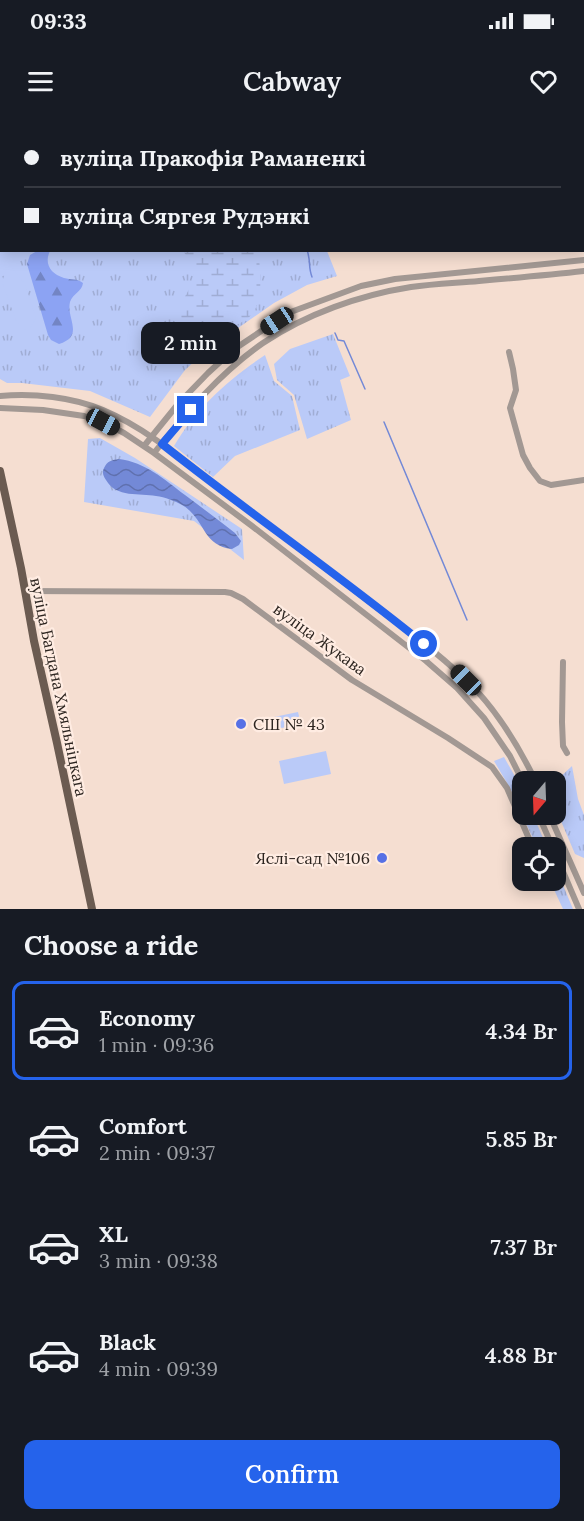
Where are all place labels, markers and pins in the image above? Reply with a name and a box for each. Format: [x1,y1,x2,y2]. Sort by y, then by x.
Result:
place label: СШ № 43 [253,714,325,734]
marker: СШ № 43 [234,717,248,731]
place label: Яслі-сад №106 [255,848,370,868]
marker: Яслі-сад №106 [375,851,389,865]

